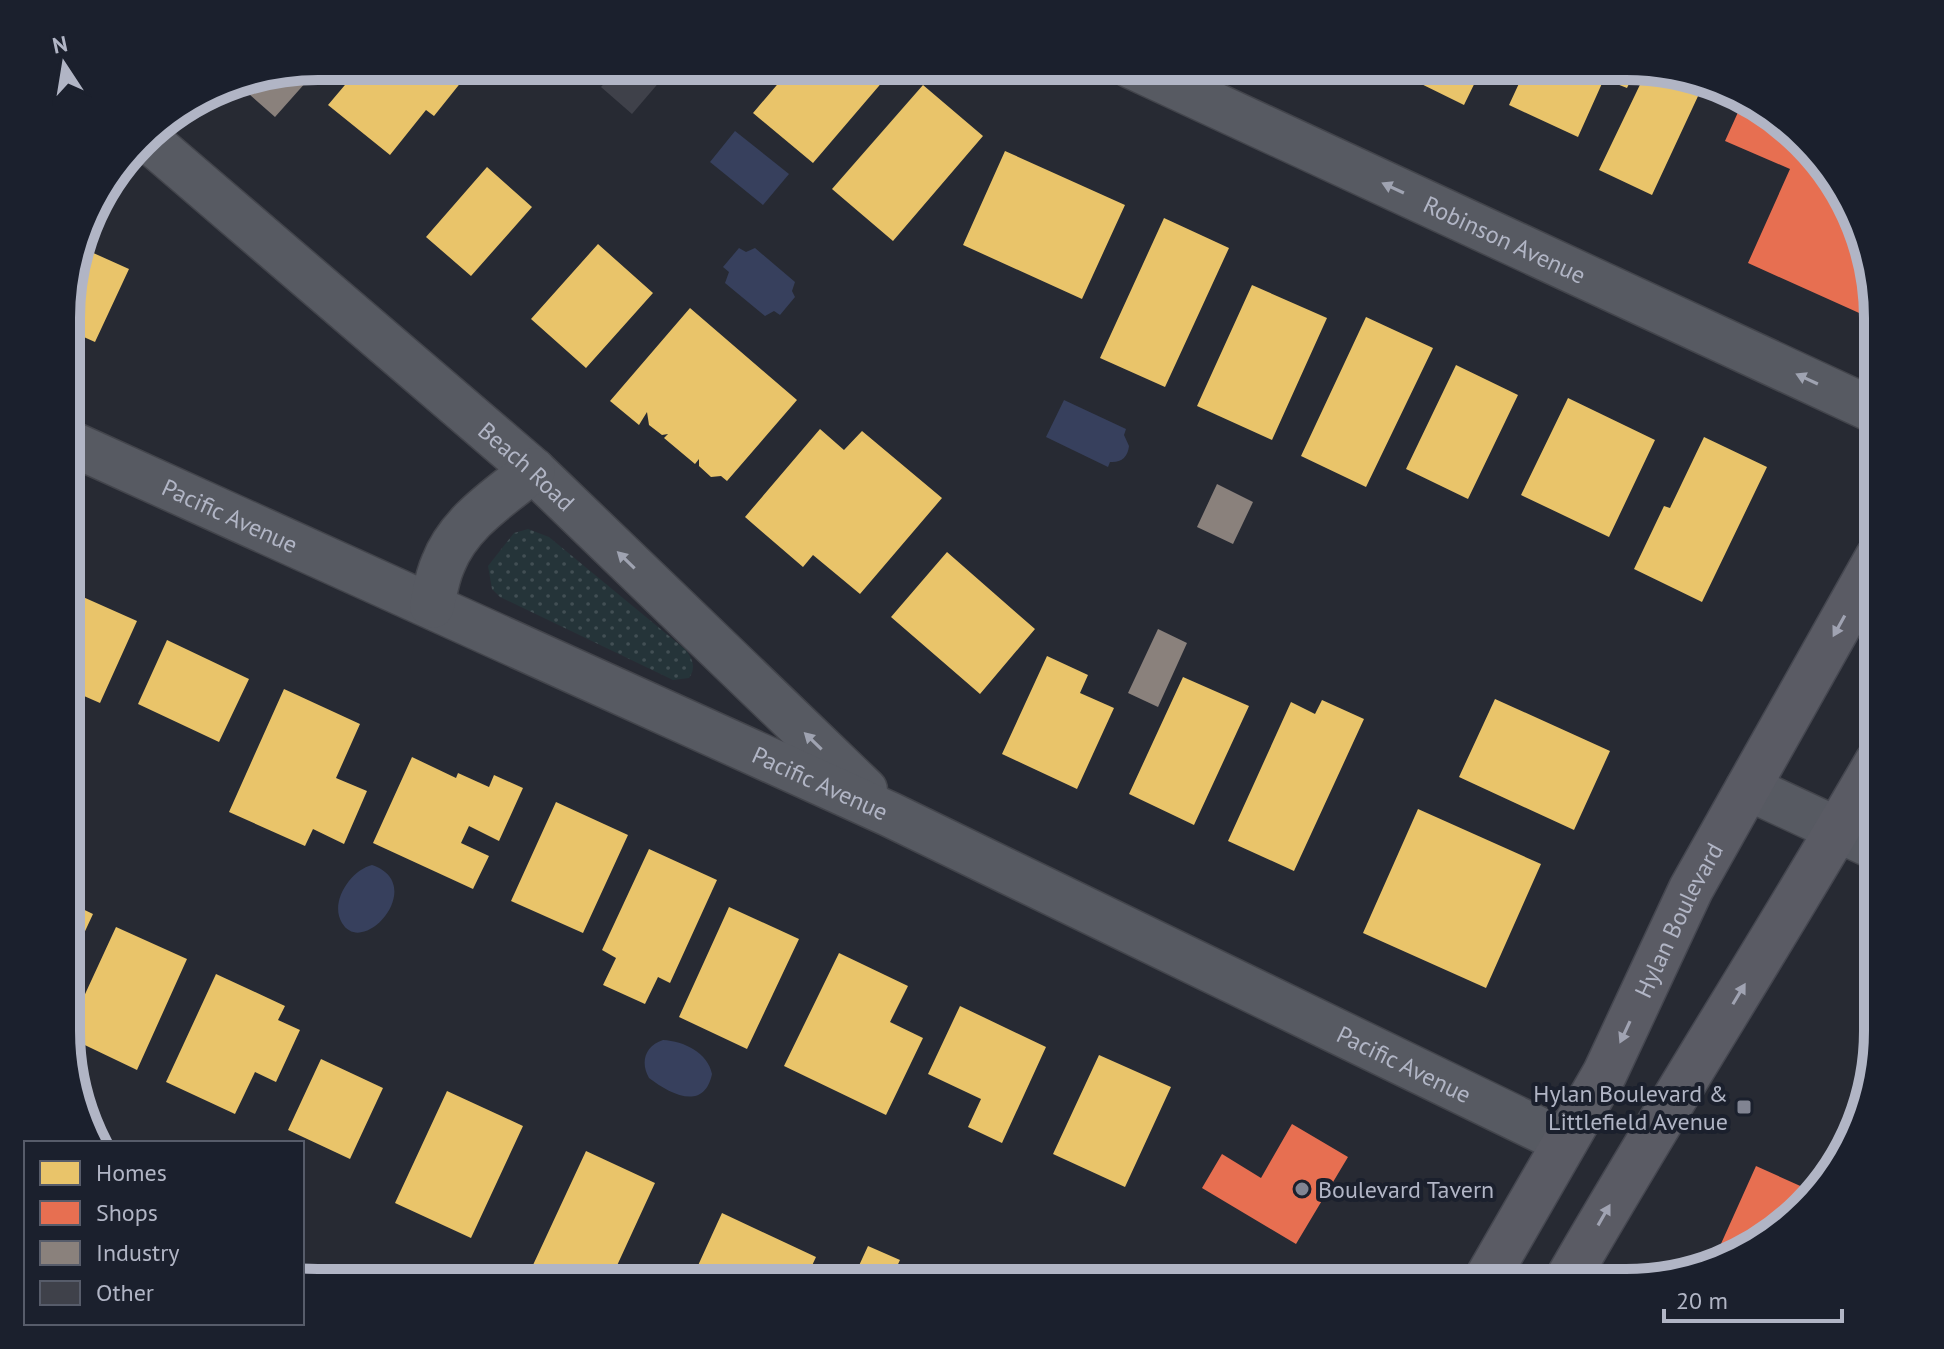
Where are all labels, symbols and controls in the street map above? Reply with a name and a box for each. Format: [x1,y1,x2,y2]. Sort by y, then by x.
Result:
north arrow [24,24,104,104]
text: N [50,29,70,60]
one-way arrow [1381,181,1404,195]
street label: Robinson Avenue [1419,188,1591,290]
one-way arrow [1795,372,1818,386]
street label: Beach Road [472,415,581,518]
street label: Pacific Avenue [157,471,303,560]
one-way arrow [617,551,636,570]
one-way arrow [1832,615,1846,637]
one-way arrow [804,732,823,750]
street label: Pacific Avenue [748,739,893,827]
street label: Hylan Boulevard [1627,837,1729,1002]
one-way arrow [1732,983,1746,1005]
street label: Pacific Avenue [1332,1018,1476,1110]
one-way arrow [1618,1021,1632,1044]
place label: Hylan Boulevard & Littlefield Avenue [1533,1078,1728,1137]
marker: Hylan Boulevard & Littlefield Avenue [1735,1098,1753,1116]
legend [24,1141,304,1325]
text: Homes [96,1157,167,1188]
place label: Boulevard Tavern [1318,1174,1494,1205]
marker: Boulevard Tavern [1293,1180,1311,1198]
text: Shops [96,1197,158,1228]
one-way arrow [1597,1204,1611,1226]
text: Industry [96,1237,180,1268]
scale bar [1664,1273,1842,1323]
text: Other [96,1277,154,1308]
text: 20 m [1676,1285,1728,1316]

